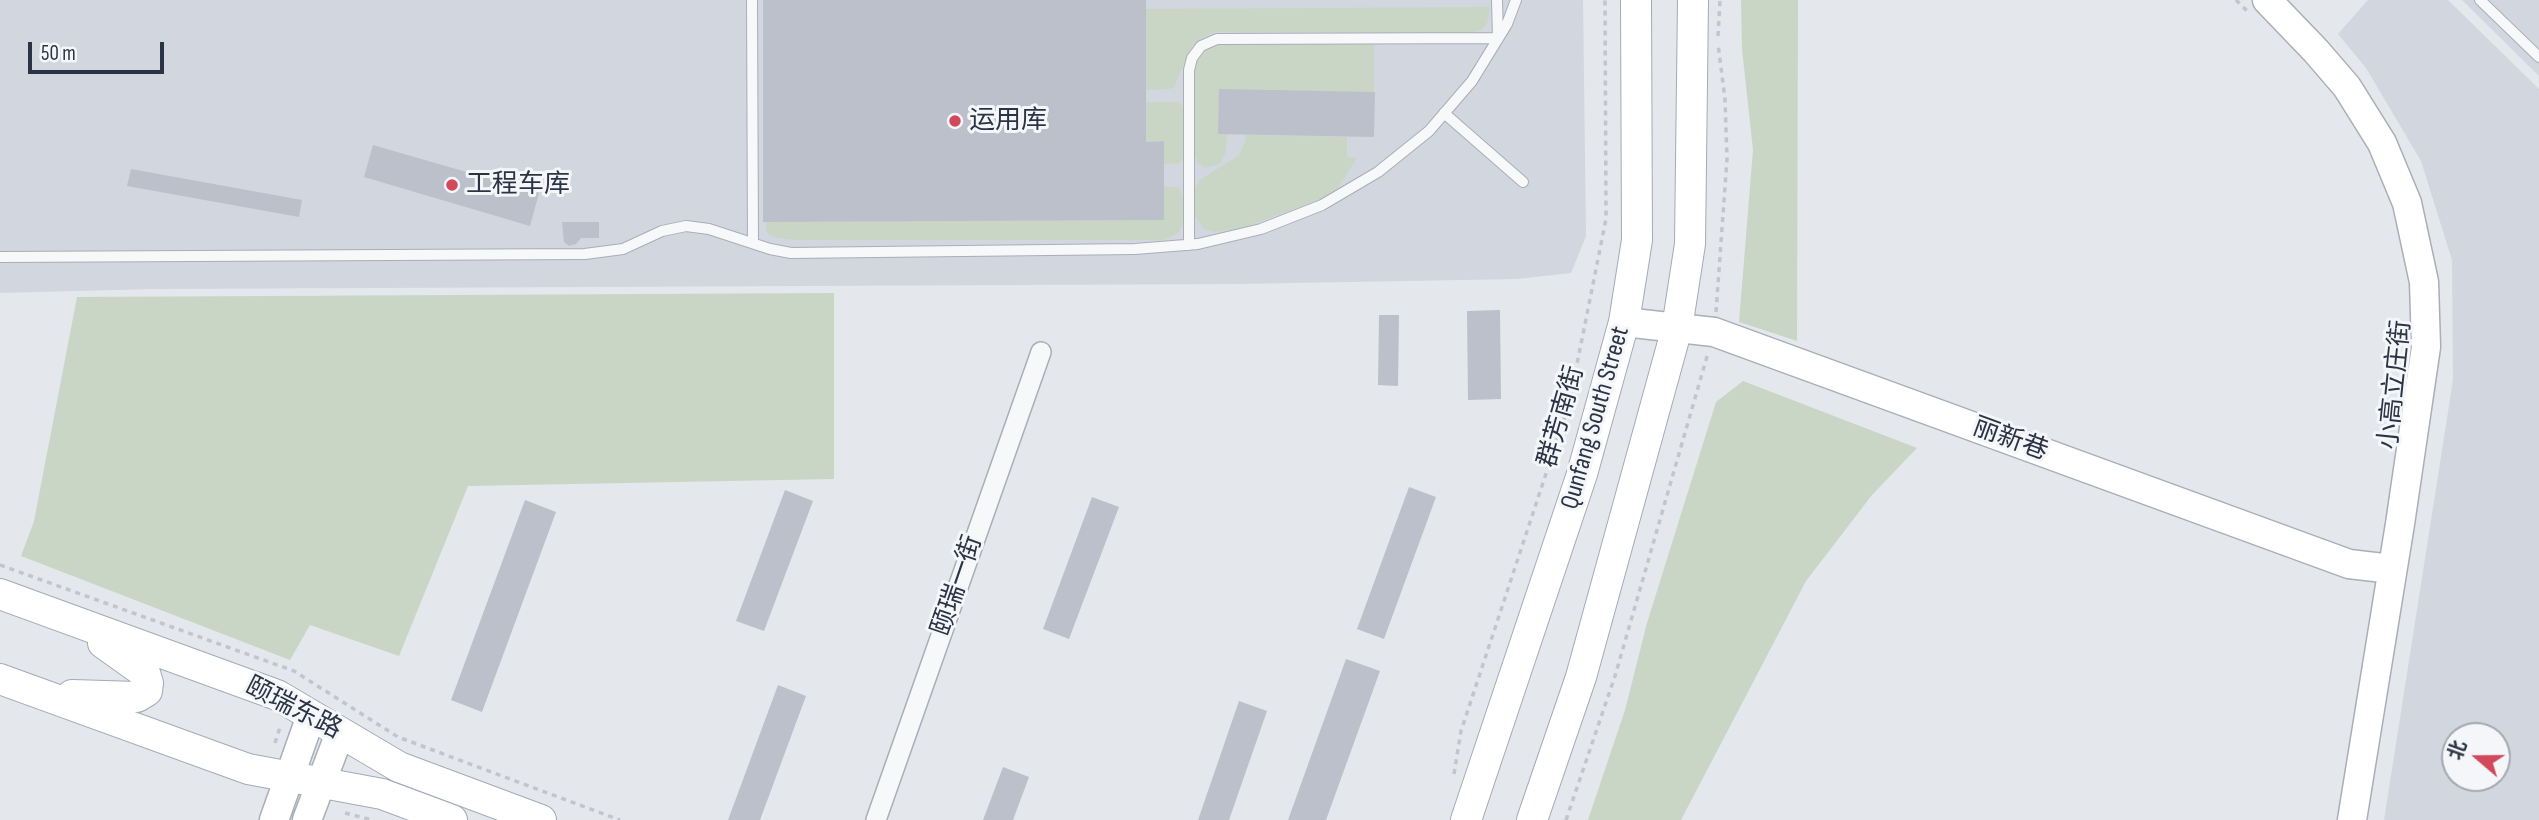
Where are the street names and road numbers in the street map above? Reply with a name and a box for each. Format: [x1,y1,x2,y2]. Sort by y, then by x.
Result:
street label: 小高立庄街 [2374,319,2418,451]
street label: Qunfang South Street [1555,323,1637,513]
street label: 群芳南街 [1533,363,1591,471]
street label: 丽新巷 [1968,412,2052,468]
street label: 颐瑞一街 [926,532,990,640]
street label: 颐瑞东路 [240,671,346,747]

